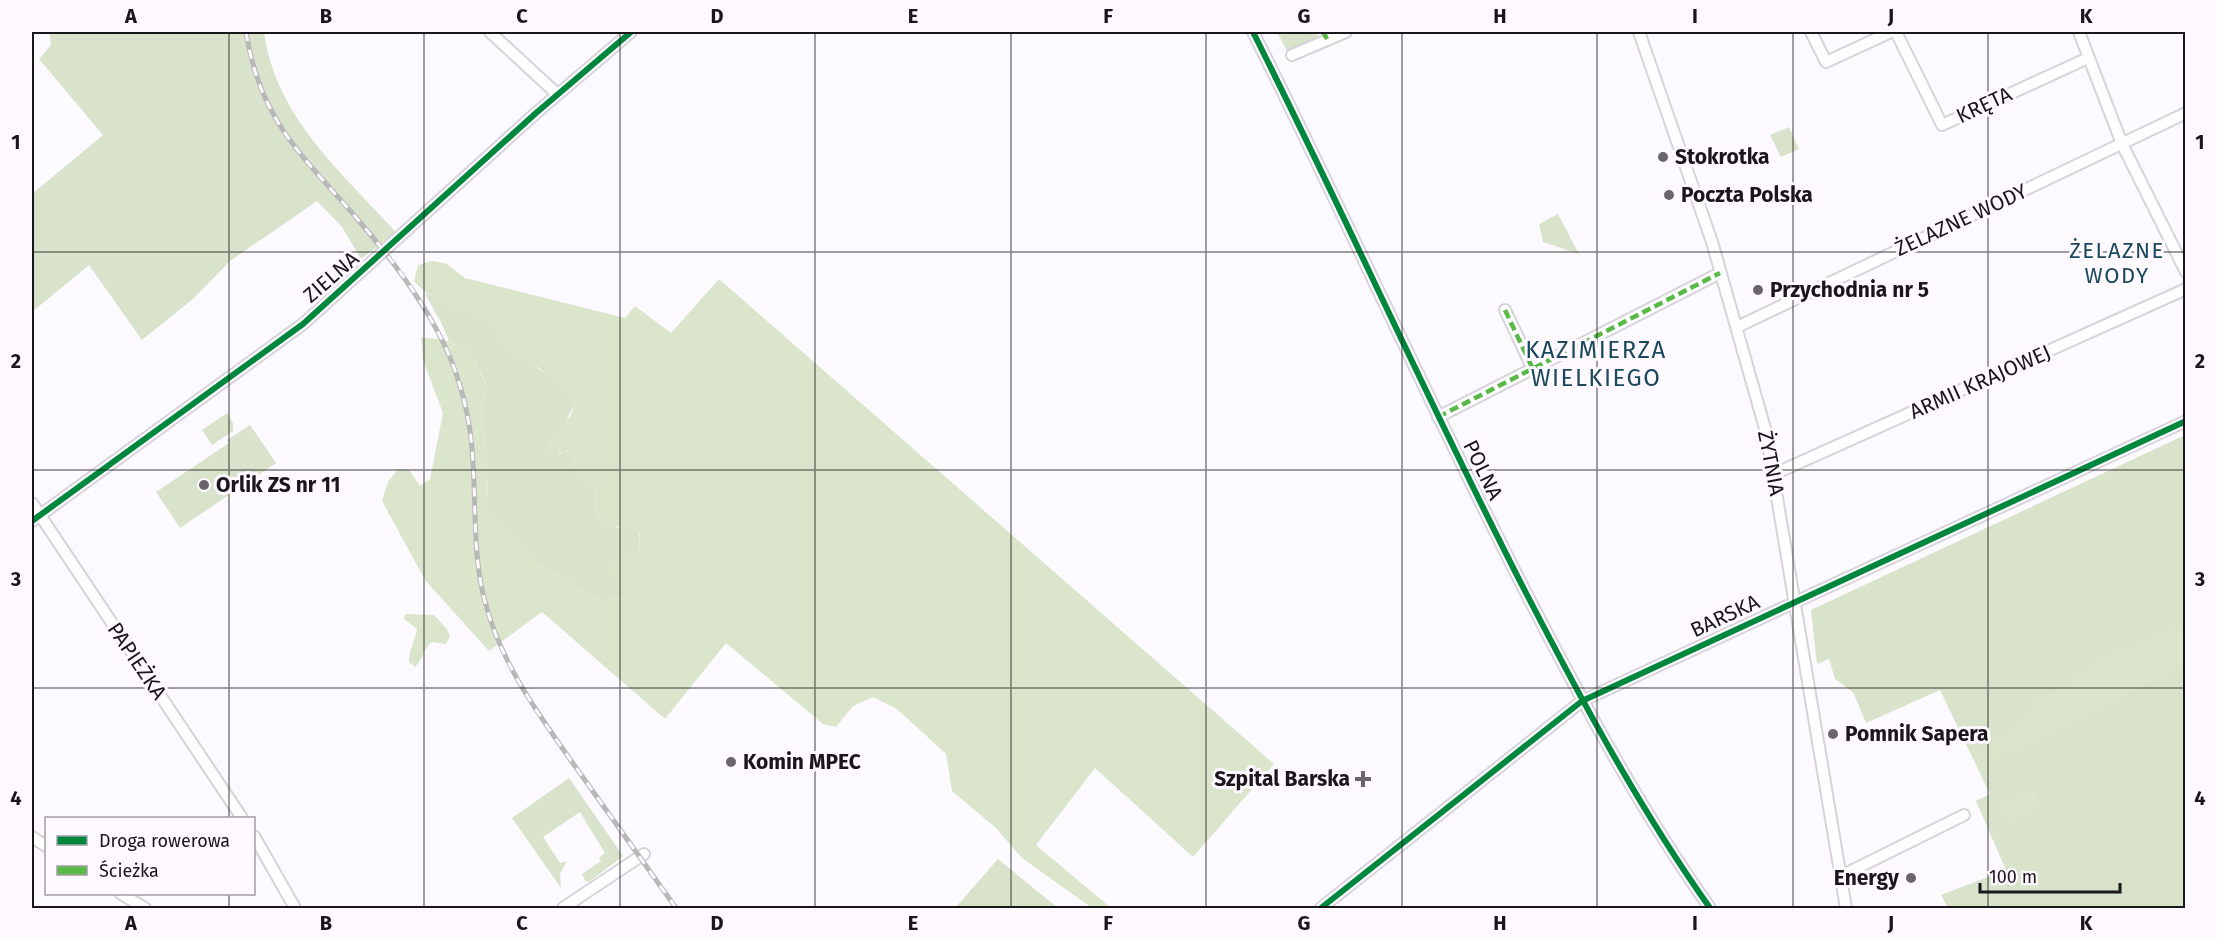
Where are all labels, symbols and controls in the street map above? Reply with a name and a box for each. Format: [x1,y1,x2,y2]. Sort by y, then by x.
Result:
text: A [124,4,138,28]
text: B [320,4,332,28]
text: C [516,4,528,28]
text: D [710,4,724,28]
text: E [908,4,918,28]
text: F [1103,4,1113,28]
text: G [1298,4,1310,28]
text: H [1493,4,1507,28]
text: I [1692,4,1698,28]
text: J [1887,4,1894,28]
text: K [2080,4,2093,28]
street label: KRĘTA [1952,81,2016,129]
text: 1 [11,130,21,154]
text: 1 [2195,130,2205,154]
place label: Stokrotka [1675,144,1770,170]
marker: Stokrotka [1656,150,1670,164]
street label: ŻELAZNE WODY [1891,178,2032,262]
place label: Poczta Polska [1681,182,1813,208]
marker: Poczta Polska [1662,188,1676,202]
district label: ŻELAZNE WODY [2069,237,2165,289]
street label: ZIELNA [298,246,364,308]
place label: Przychodnia nr 5 [1770,277,1929,303]
marker: Przychodnia nr 5 [1751,283,1765,297]
district label: KAZIMIERZA WIELKIEGO [1525,336,1667,392]
street label: ARMII KRAJOWEJ [1905,339,2055,425]
text: 2 [11,349,21,373]
text: 2 [2195,349,2205,373]
street label: ŻYTNIA [1752,428,1790,498]
street label: POLNA [1457,436,1509,504]
place label: Orlik ZS nr 11 [216,472,340,498]
marker: Orlik ZS nr 11 [197,478,211,492]
text: 3 [10,567,21,591]
text: 3 [2194,567,2205,591]
street label: BARSKA [1686,589,1764,643]
street label: PAPIEŻKA [102,617,172,705]
place label: Pomnik Sapera [1845,721,1988,747]
marker: Pomnik Sapera [1826,727,1840,741]
place label: Komin MPEC [743,749,861,775]
marker: Komin MPEC [724,755,738,769]
place label: Szpital Barska [1214,766,1350,792]
marker: Szpital Barska [1354,770,1372,788]
text: 4 [10,786,22,810]
text: 4 [2194,786,2206,810]
legend [45,817,255,895]
text: Droga rowerowa [99,830,230,852]
scale bar [1980,856,2120,894]
text: Ścieżka [99,860,159,882]
place label: Energy [1834,865,1899,891]
text: 100 m [1989,866,2037,888]
marker: Energy [1904,871,1918,885]
text: A [124,911,138,935]
text: B [320,911,332,935]
text: C [516,911,528,935]
text: D [710,911,724,935]
text: E [908,911,918,935]
text: F [1103,911,1113,935]
text: G [1298,911,1310,935]
text: H [1493,911,1507,935]
text: I [1692,911,1698,935]
text: J [1887,911,1894,935]
text: K [2080,911,2093,935]

